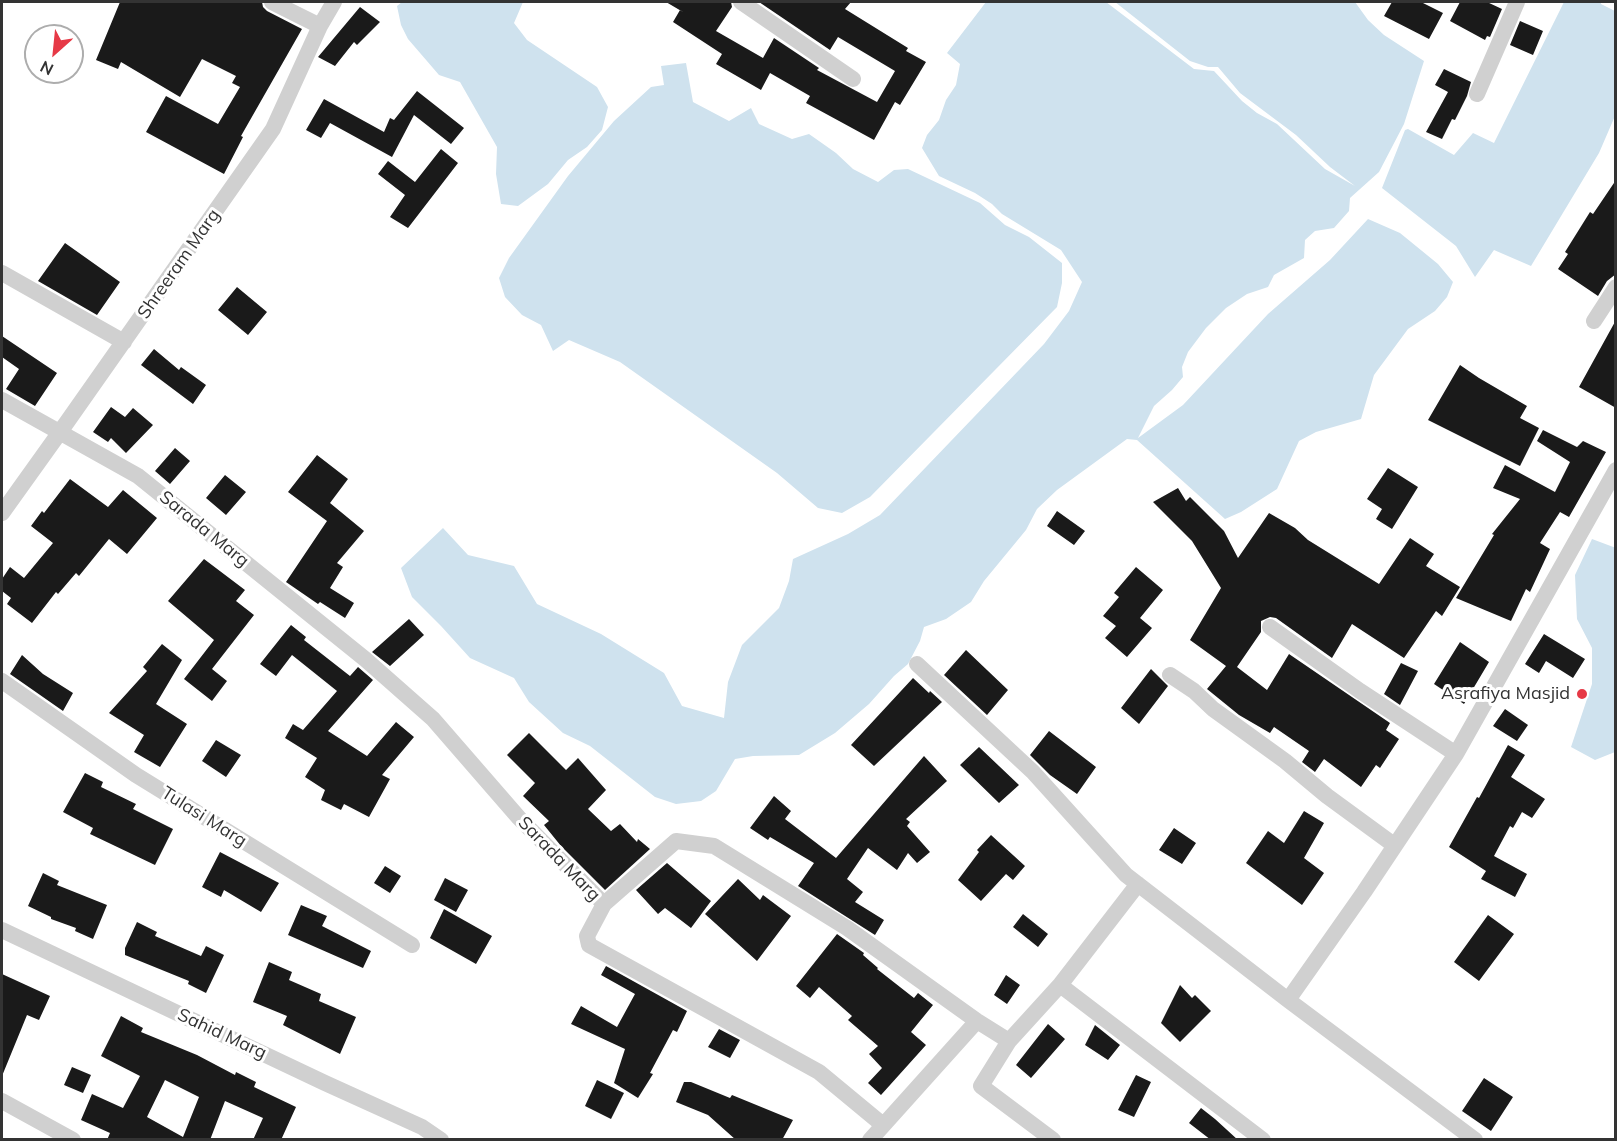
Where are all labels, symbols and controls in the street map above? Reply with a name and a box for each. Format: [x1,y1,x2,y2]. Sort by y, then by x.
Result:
north arrow [24,24,84,84]
text: N [37,57,57,80]
street label: Shreeram Marg [133,205,225,323]
street label: Sarada Marg [155,486,253,572]
place label: Asrafiya Masjid [1441,683,1570,705]
marker: Asrafiya Masjid [1575,687,1589,701]
street label: Tulasi Marg [157,782,251,852]
street label: Sarada Marg [513,812,605,906]
street label: Sahid Marg [174,1004,270,1064]

